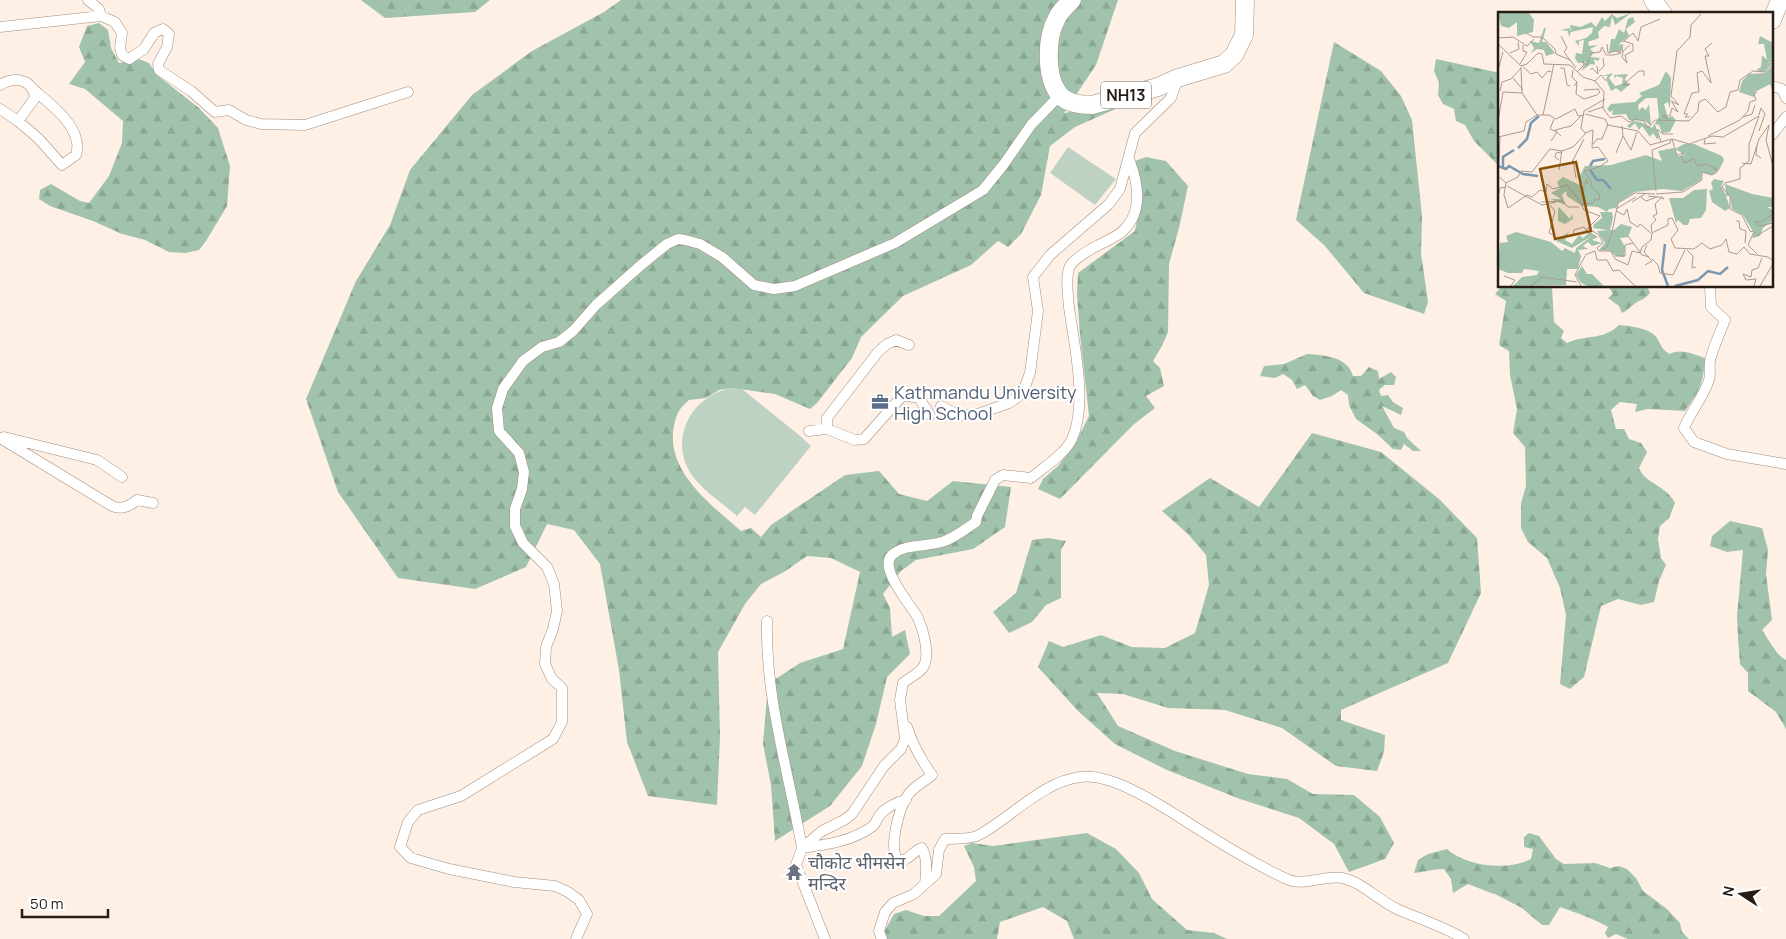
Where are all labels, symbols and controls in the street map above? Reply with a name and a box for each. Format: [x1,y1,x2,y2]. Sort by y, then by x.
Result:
inset map [1498,12,1774,288]
road number: NH13 [1101,82,1151,108]
place label: Kathmandu University High School [894,380,1077,425]
office icon: Kathmandu University High School [870,392,890,412]
place label: चौकोट भीमसेन मन्दिर [808,850,906,895]
temple icon: चौकोट भीमसेन मन्दिर [784,862,804,882]
north arrow [1716,869,1766,919]
text: N [1717,884,1738,898]
scale bar [22,886,109,918]
text: 50 m [30,893,64,914]

